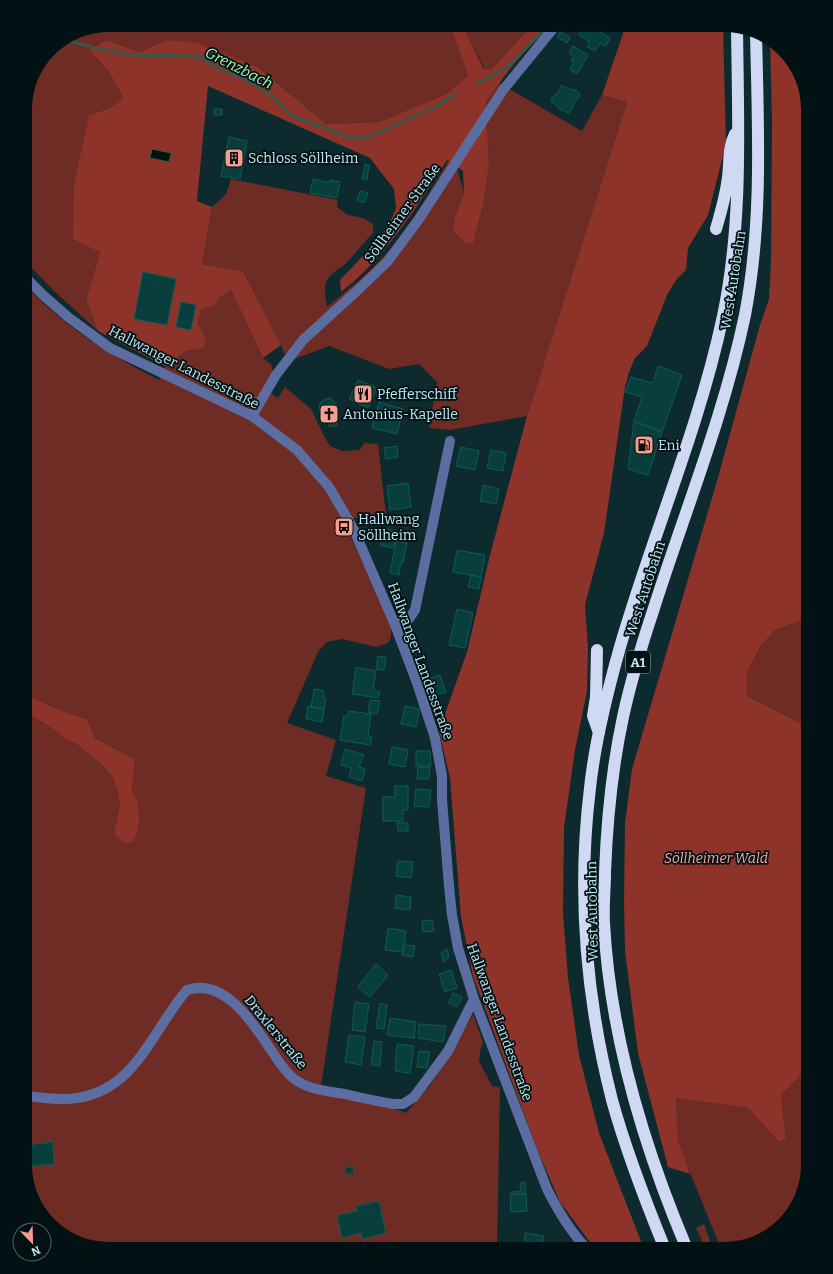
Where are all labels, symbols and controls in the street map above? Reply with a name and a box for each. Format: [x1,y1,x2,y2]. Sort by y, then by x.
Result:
water label: Grenzbach [202,43,276,93]
building icon: Schloss Söllheim [223,147,245,169]
place label: Schloss Söllheim [248,150,359,167]
street label: Söllheimer Straße [361,160,444,266]
street label: West Autobahn [717,229,750,331]
street label: Hallwanger Landesstraße [106,322,262,413]
restaurant icon: Pfefferschiff [352,383,374,405]
place label: Pfefferschiff [377,386,458,403]
church icon: Antonius-Kapelle [318,403,340,425]
place label: Antonius-Kapelle [343,406,458,423]
fuel station icon: Eni [633,434,655,456]
place label: Eni [658,437,680,454]
place label: Hallwang Söllheim [358,511,420,544]
bus stop icon: Hallwang Söllheim [333,516,355,538]
street label: West Autobahn [622,539,669,639]
street label: Hallwanger Landesstraße [384,580,457,742]
road number: A1 [626,651,650,673]
park label: Söllheimer Wald [664,850,768,867]
street label: West Autobahn [583,861,602,961]
street label: Hallwanger Landesstraße [463,941,536,1103]
street label: Draxlerstraße [241,992,311,1073]
north arrow [12,1222,52,1262]
text: N [29,1243,42,1259]

